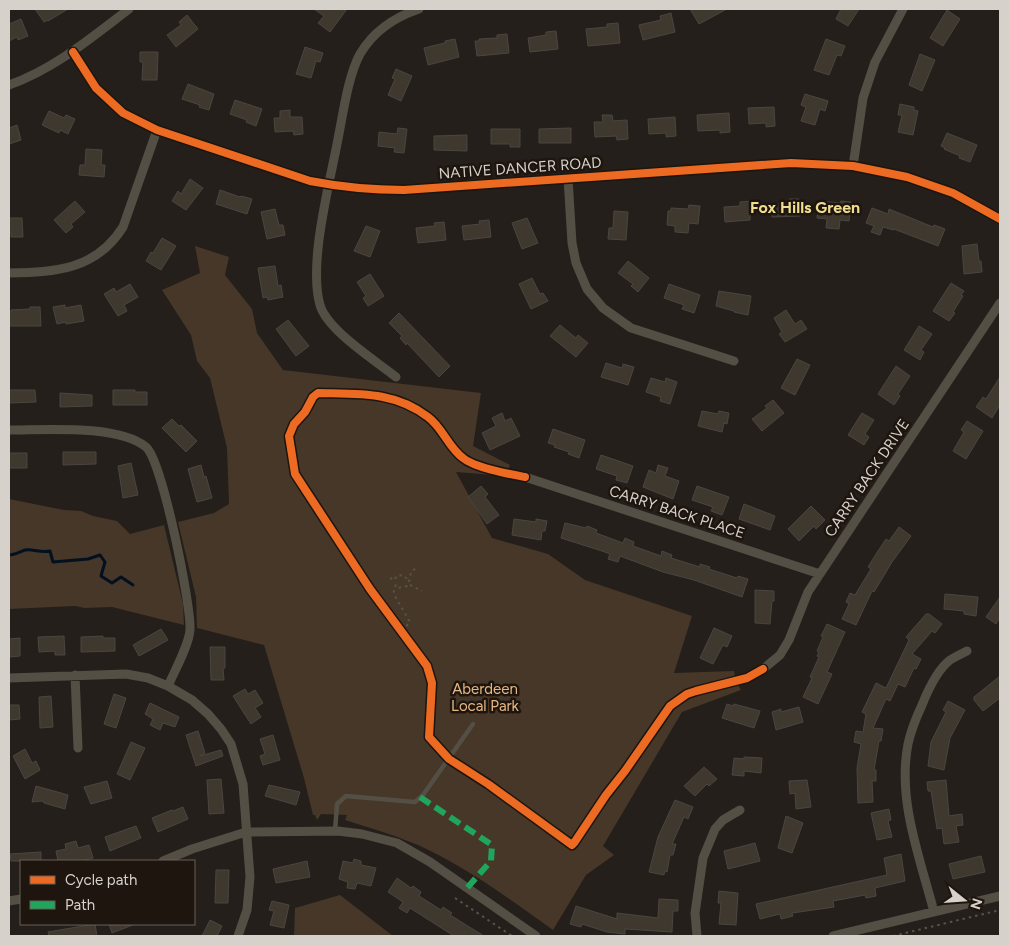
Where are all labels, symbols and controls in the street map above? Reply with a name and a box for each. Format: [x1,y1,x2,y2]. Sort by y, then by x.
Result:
street label: NATIVE DANCER ROAD [438,153,602,183]
district label: Fox Hills Green [750,198,860,217]
street label: CARRY BACK DRIVE [821,416,913,540]
street label: CARRY BACK PLACE [607,482,747,542]
park label: Aberdeen Local Park [451,680,520,715]
legend [20,860,195,925]
text: Cycle path [65,871,137,889]
north arrow [939,875,989,925]
text: Path [65,896,95,914]
text: N [966,896,986,911]

